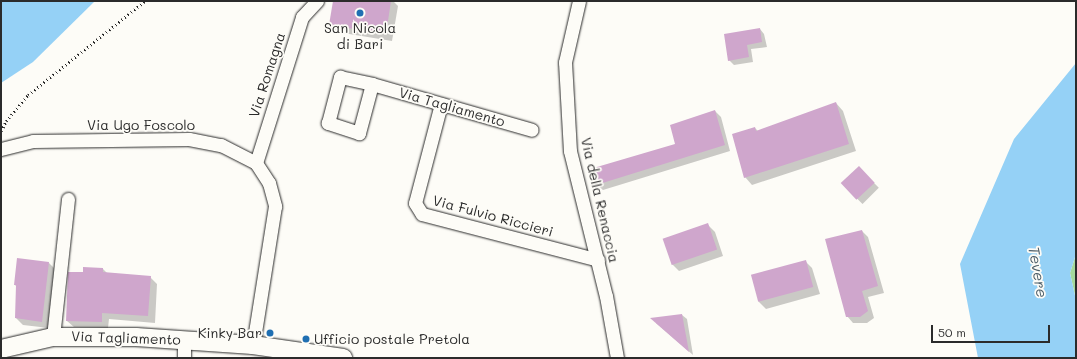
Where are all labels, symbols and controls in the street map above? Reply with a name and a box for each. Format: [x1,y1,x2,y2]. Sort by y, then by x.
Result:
marker: San Nicola di Bari [355,8,365,18]
place label: San Nicola di Bari [324,20,396,52]
street label: Via Romagna [245,30,289,120]
street label: Via Tagliamento [397,84,507,130]
street label: Via Ugo Foscolo [87,117,195,133]
street label: Via della Renaccia [577,136,623,264]
street label: Via Fulvio Riccieri [431,192,555,240]
water label: Tevere [1025,245,1051,299]
scale bar [933,317,1052,343]
text: 50 m [938,324,966,340]
place label: Kinky Bar [198,325,262,341]
street label: Via Tagliamento [71,328,181,348]
marker: Kinky Bar [265,328,275,338]
place label: Ufficio postale Pretola [314,331,470,347]
marker: Ufficio postale Pretola [301,334,311,344]

